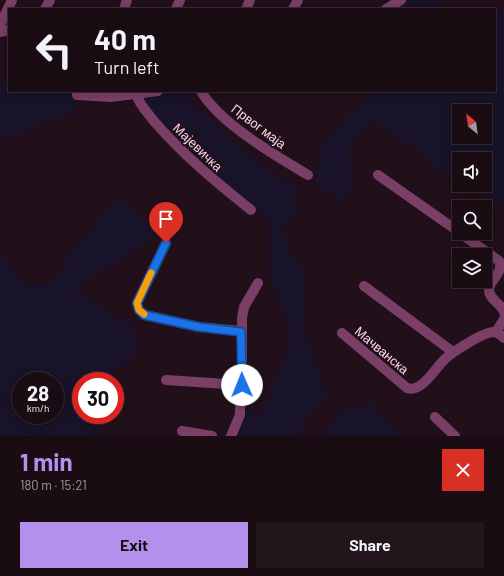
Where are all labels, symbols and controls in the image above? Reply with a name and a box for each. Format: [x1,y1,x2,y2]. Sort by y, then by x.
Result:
text: 40 m [94,22,156,56]
icon: left [28,24,80,76]
text: Turn left [94,56,160,78]
street label: Првог маја [229,100,290,152]
north arrow [452,104,492,144]
map controls [452,104,492,288]
street label: Мајевичка [170,120,227,175]
button: sound [452,152,492,192]
button: search [452,200,492,240]
pin [149,202,183,243]
icon: arrive [155,208,177,230]
button: layers [452,248,492,288]
street label: Мачванска [352,323,413,378]
position arrow [221,364,263,406]
speed limit sign: 30 [72,372,124,424]
text: 28 [27,381,49,405]
text: km/h [27,402,49,414]
text: 1 min [20,447,73,476]
button: close [442,449,484,491]
text: 180 m · 15:21 [20,477,87,493]
button: Exit [20,522,248,568]
button: Share [256,522,484,568]

